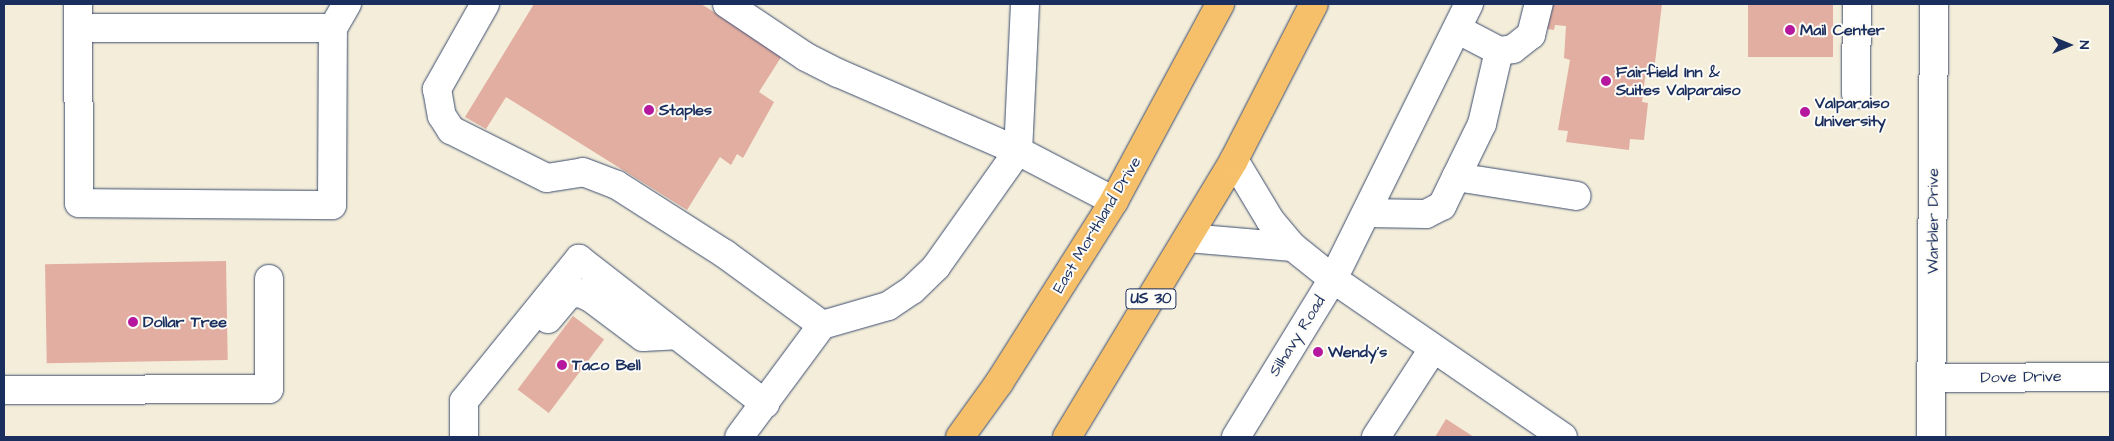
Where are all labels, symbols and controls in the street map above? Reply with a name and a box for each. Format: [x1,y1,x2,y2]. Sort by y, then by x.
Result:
place label: Mail Center [1800,20,1885,40]
north arrow [2044,20,2094,70]
marker: Mail Center [1784,24,1796,36]
text: N [2074,41,2094,49]
place label: Fairfield Inn & Suites Valparaiso [1616,62,1741,100]
marker: Fairfield Inn & Suites Valparaiso [1600,75,1612,87]
place label: Valparaiso University [1815,93,1889,131]
place label: Staples [659,100,712,120]
marker: Staples [643,104,655,116]
marker: Valparaiso University [1799,106,1811,118]
street label: East Morthland Drive [1049,153,1145,297]
street label: Warbler Drive [1923,168,1943,274]
road number: US 30 [1125,286,1177,312]
street label: Silhavy Road [1265,292,1329,380]
place label: Dollar Tree [143,312,227,332]
marker: Dollar Tree [127,316,139,328]
place label: Wendy's [1328,342,1387,362]
marker: Wendy's [1312,346,1324,358]
place label: Taco Bell [572,355,641,375]
marker: Taco Bell [556,359,568,371]
street label: Dove Drive [1980,367,2062,387]

